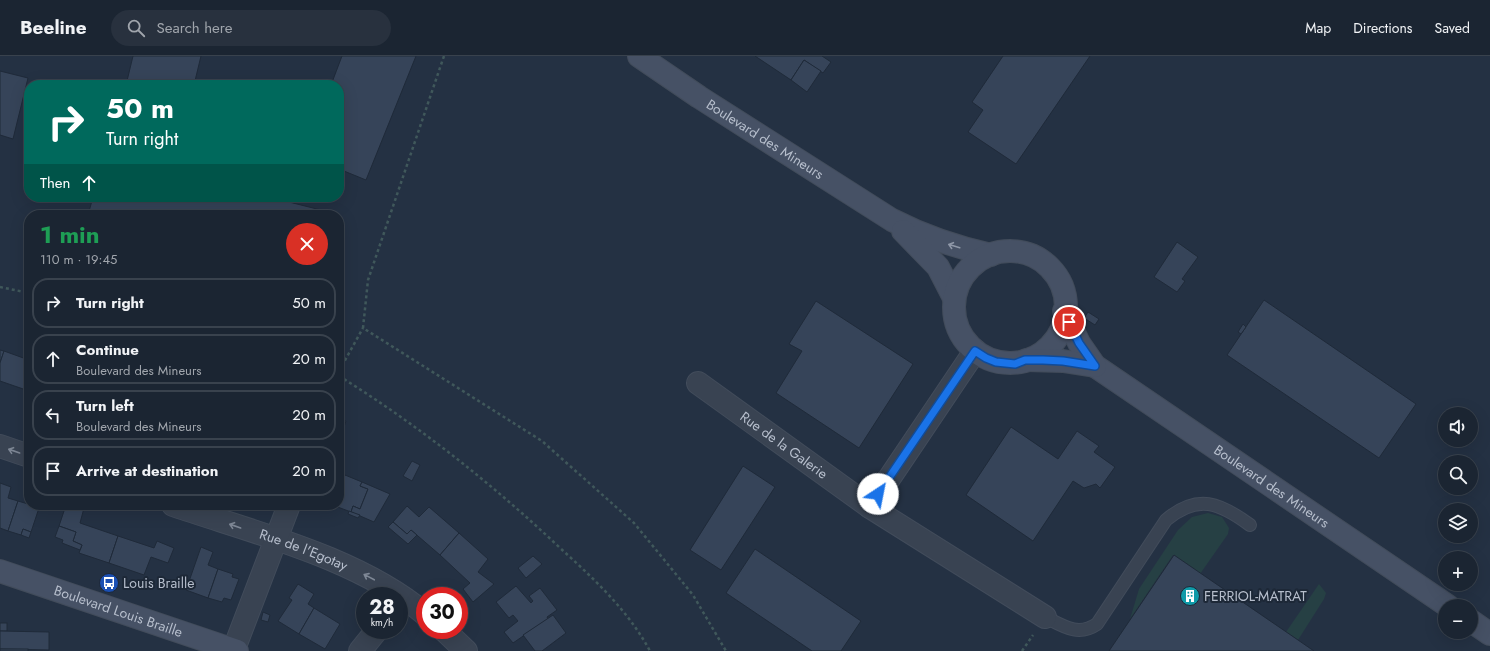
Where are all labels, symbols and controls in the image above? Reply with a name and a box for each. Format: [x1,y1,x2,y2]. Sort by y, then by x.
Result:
search box [111,10,391,46]
text: Beeline [20,14,87,41]
icon: search [125,17,147,39]
text: Search here [157,17,232,39]
text: Map [1305,18,1331,38]
text: Directions [1353,18,1413,38]
text: Saved [1435,18,1470,38]
text: 50 m [106,88,174,129]
street label: Boulevard des Mineurs [703,94,828,184]
icon: right [40,96,92,148]
text: Turn right [106,126,178,152]
text: Then [40,172,70,194]
icon: ahead [78,172,100,194]
text: 1 min [40,217,100,252]
button: close [286,223,328,265]
one-way arrow [947,242,960,249]
text: 110 m · 19:45 [40,250,117,269]
icon: right [42,292,64,314]
text: Turn right [76,292,144,314]
text: 50 m [292,292,326,314]
pin [1052,305,1086,339]
icon: arrive [1058,311,1080,333]
text: Continue [76,339,139,361]
icon: ahead [42,348,64,370]
text: 20 m [292,348,326,370]
text: Boulevard des Mineurs [76,361,202,380]
text: Turn left [76,395,134,417]
icon: left [42,404,64,426]
text: 20 m [292,404,326,426]
street label: Rue de la Galerie [736,406,832,483]
map controls [1438,407,1478,639]
button: sound [1438,407,1478,447]
text: Boulevard des Mineurs [76,417,202,436]
street label: Boulevard des Mineurs [1210,440,1334,533]
one-way arrow [9,447,21,455]
button: search [1438,455,1478,495]
icon: arrive [42,460,64,482]
text: Arrive at destination [76,460,218,482]
text: 20 m [292,460,326,482]
position arrow [857,473,899,515]
button: layers [1438,503,1478,543]
one-way arrow [229,522,242,529]
street label: Rue de l'Egotay [257,524,352,576]
button: + [1438,551,1478,591]
bus stop icon: Louis Braille [98,572,120,594]
place label: Louis Braille [123,573,194,593]
one-way arrow [363,573,375,581]
street label: Boulevard Louis Braille [52,580,185,642]
building icon: FERRIOL-MATRAT [1179,585,1201,607]
place label: FERRIOL-MATRAT [1204,586,1307,606]
speed limit sign: 30 [416,587,468,639]
text: 28 [369,593,395,622]
button: − [1438,599,1478,639]
text: km/h [371,615,393,630]

